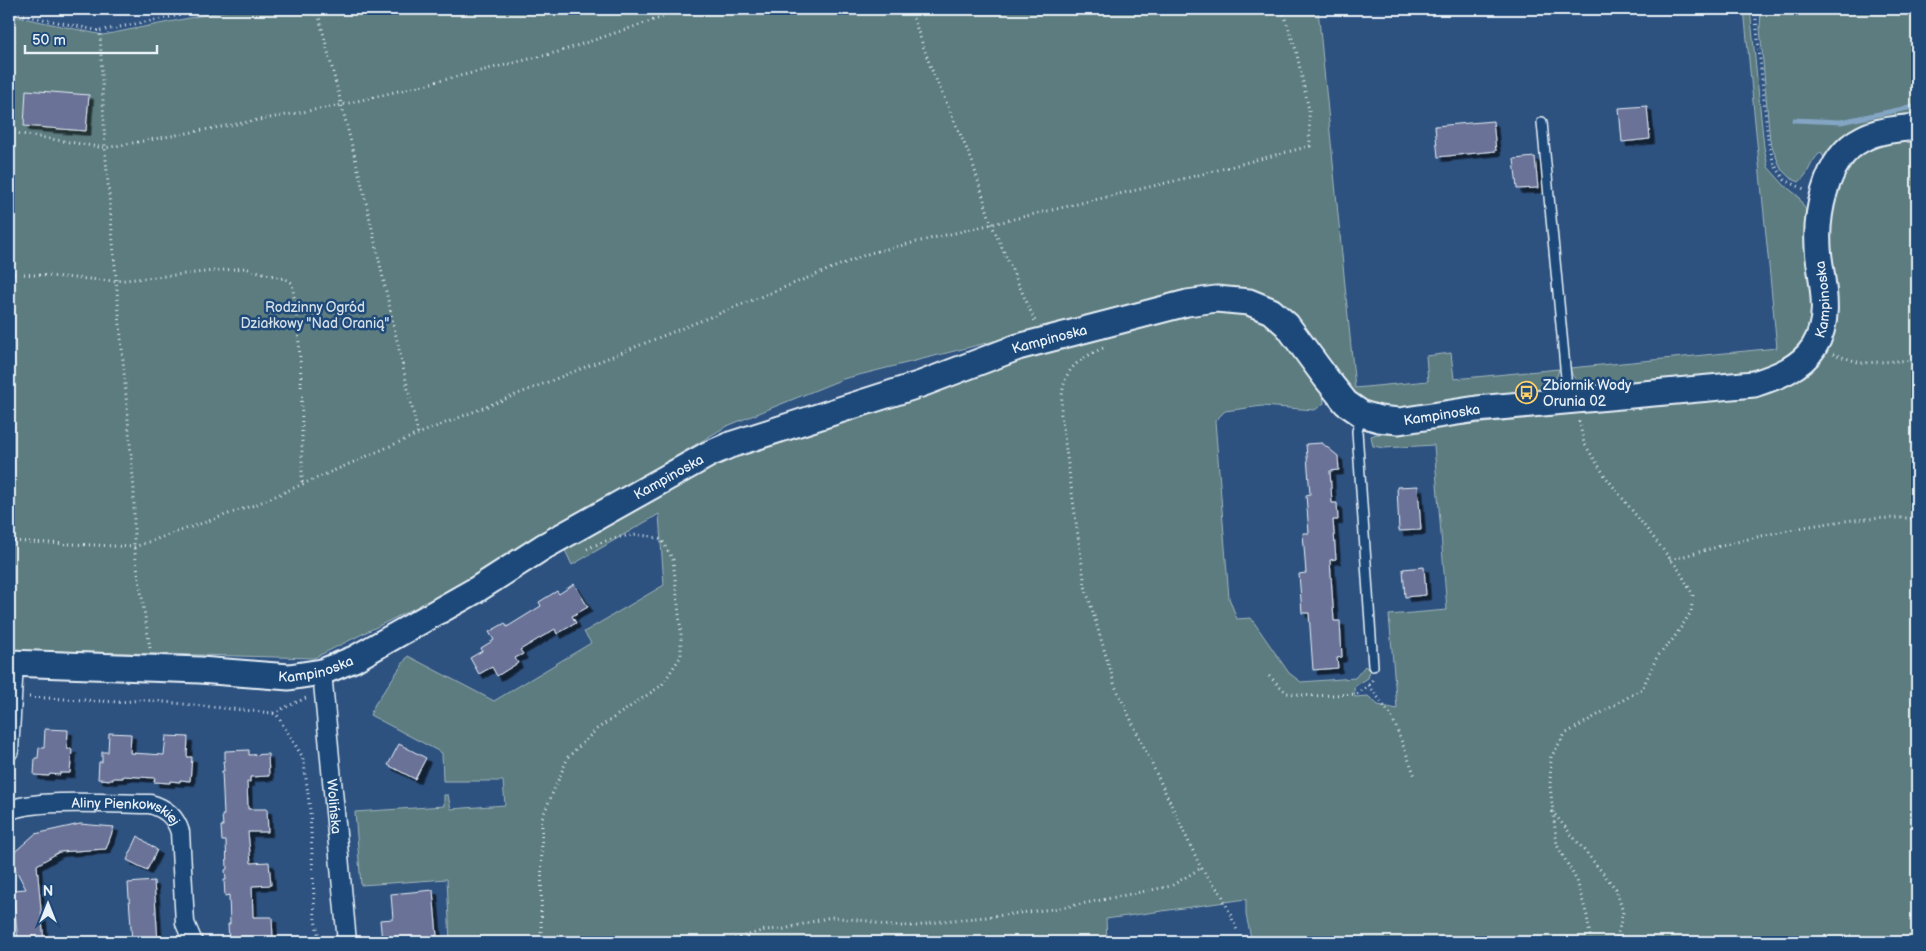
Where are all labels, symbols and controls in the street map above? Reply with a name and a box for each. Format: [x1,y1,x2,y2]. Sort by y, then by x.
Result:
scale bar [25,22,158,54]
text: 50 m [32,31,66,50]
street label: Kampinoska [1811,260,1834,340]
park label: Rodzinny Ogród Działkowy "Nad Oranią" [241,299,389,332]
street label: Kampinoska [1009,321,1089,358]
place label: Zbiornik Wody Orunia 02 [1542,377,1632,410]
bus stop icon: Zbiornik Wody Orunia 02 [1515,381,1539,405]
street label: Kampinoska [1402,401,1481,429]
street label: Kampinoska [631,451,707,503]
street label: Kampinoska [277,652,356,686]
street label: Wolińska [323,778,345,835]
street label: Aliny Pienkowskiej [71,795,184,828]
north arrow [22,878,72,928]
text: N [43,883,53,900]

